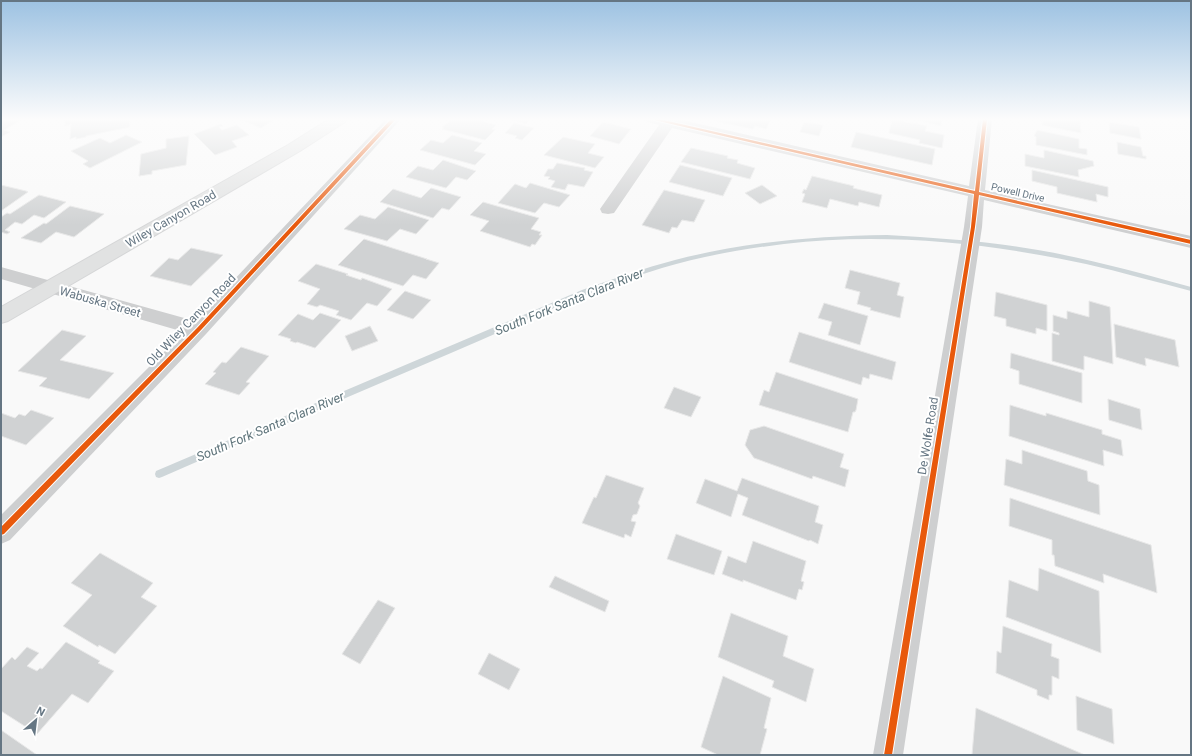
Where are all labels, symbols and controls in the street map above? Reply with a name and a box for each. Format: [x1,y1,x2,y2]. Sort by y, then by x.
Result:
street label: Powell Drive [990,181,1046,204]
street label: Wiley Canyon Road [123,187,219,251]
water label: South Fork Santa Clara River [493,264,647,338]
street label: Old Wiley Canyon Road [143,271,239,369]
street label: Wabuska Street [58,284,142,320]
water label: South Fork Santa Clara River [194,388,347,464]
street label: De Wolfe Road [915,396,941,476]
north arrow [16,700,56,740]
text: N [34,704,47,719]

